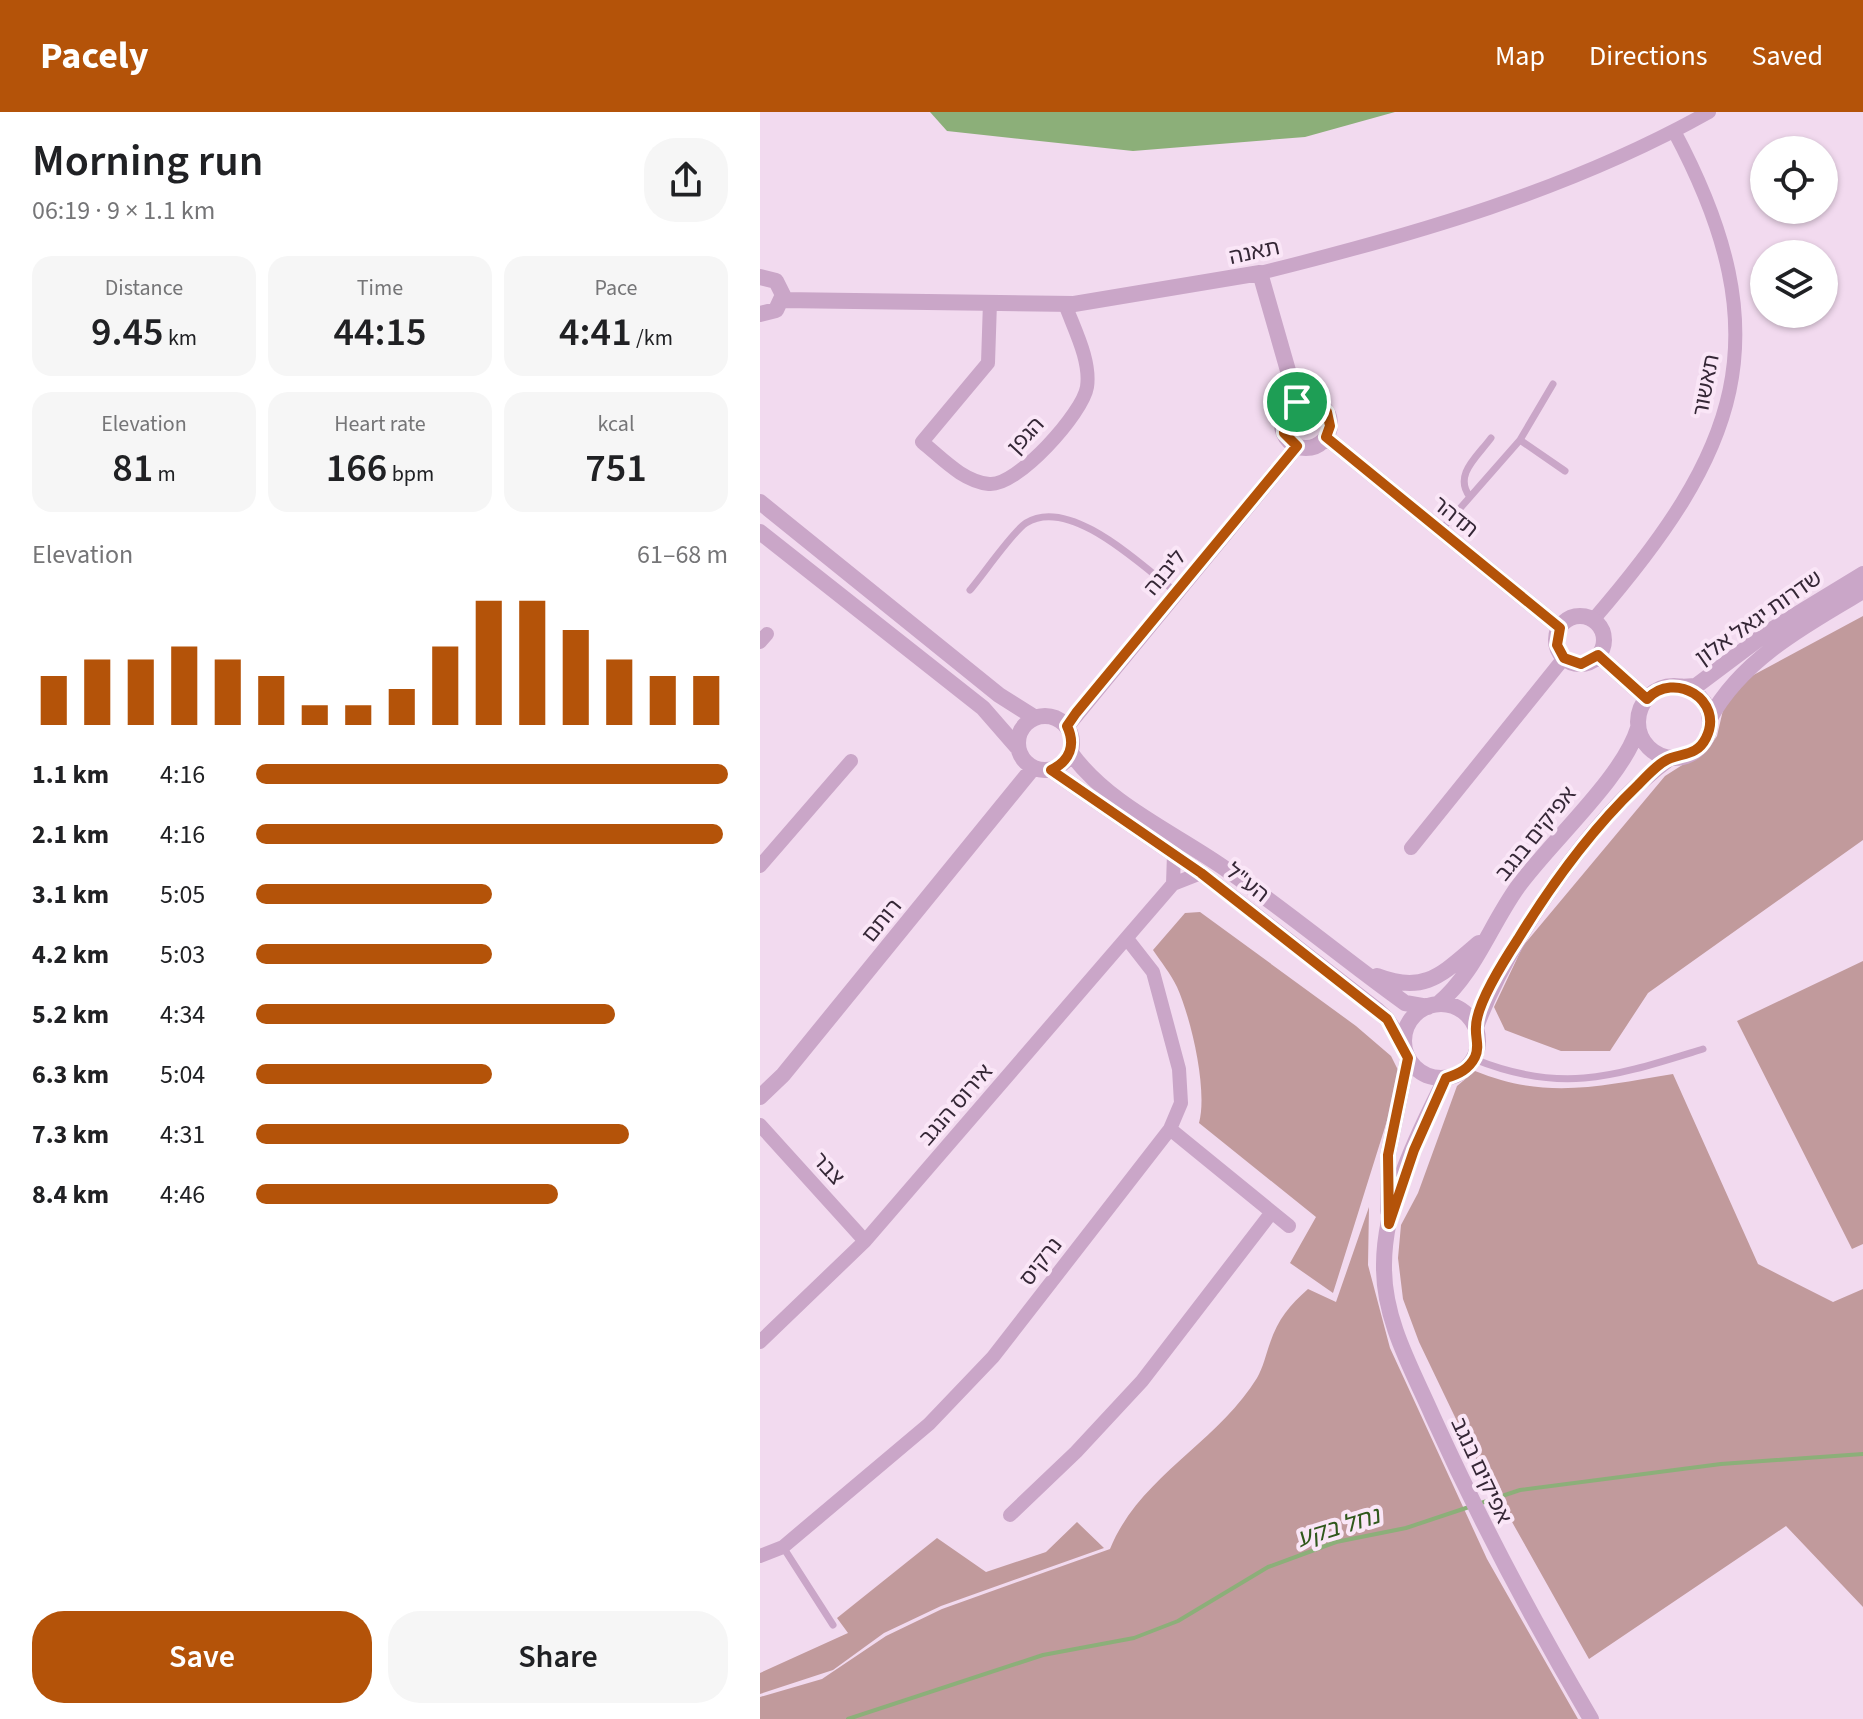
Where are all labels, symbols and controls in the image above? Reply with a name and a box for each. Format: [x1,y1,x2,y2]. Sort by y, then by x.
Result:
text: Pacely [40,29,149,83]
text: Map [1495,36,1545,76]
text: Directions [1589,36,1708,76]
text: Saved [1752,36,1823,76]
text: Morning run [32,130,263,193]
map controls [1750,136,1838,328]
button: locate [1750,136,1838,224]
button: share [644,138,728,222]
text: 06:19 · 9 × 1.1 km [32,192,215,229]
street label: תאנה [1226,231,1283,273]
button: layers [1750,240,1838,328]
text: Distance [105,272,183,304]
text: Time [357,272,403,304]
text: Pace [594,272,638,304]
text: 9.45 [91,304,164,361]
text: 44:15 [333,304,427,361]
text: 4:41 [559,304,632,361]
text: km [164,322,197,354]
text: /km [632,322,673,354]
street label: תאשור [1684,351,1728,419]
pin [1263,368,1331,436]
icon: arrive [1275,380,1319,424]
text: Elevation [101,408,187,440]
text: Heart rate [334,408,426,440]
text: kcal [597,408,635,440]
street label: הגפן [1000,409,1052,462]
text: 81 [112,440,153,497]
text: 166 [326,440,387,497]
text: 751 [585,440,647,497]
text: m [153,458,176,490]
text: bpm [387,458,434,490]
street label: תדהר [1426,488,1485,545]
text: Elevation [32,536,133,573]
text: 61–68 m [637,536,728,573]
street label: ליבנה [1136,543,1194,603]
street label: שדרות יגאל אלון [1689,562,1828,673]
text: 1.1 km [32,756,109,793]
text: 4:16 [160,756,205,793]
street label: אפיקים בנגב [1487,779,1584,888]
text: 2.1 km [32,816,109,853]
text: 4:16 [160,816,205,853]
street label: הע"ל [1219,855,1276,910]
text: 3.1 km [32,876,109,913]
text: 5:05 [160,876,205,913]
street label: רותם [854,892,909,949]
text: 4.2 km [32,936,109,973]
text: 5:03 [160,936,205,973]
text: 5.2 km [32,996,109,1033]
text: 4:34 [160,996,205,1033]
text: 6.3 km [32,1056,109,1093]
text: 5:04 [160,1056,205,1093]
street label: אירוס הנגב [911,1057,1000,1153]
text: 7.3 km [32,1116,109,1153]
text: 4:31 [160,1116,205,1153]
street label: צבר [805,1145,852,1192]
text: 8.4 km [32,1176,109,1213]
text: 4:46 [160,1176,205,1213]
street label: נרקיס [1012,1230,1070,1293]
street label: אפיקים בנגב [1442,1412,1520,1529]
water label: נחל בקע [1292,1498,1386,1557]
button: Save [32,1611,372,1703]
button: Share [388,1611,728,1703]

